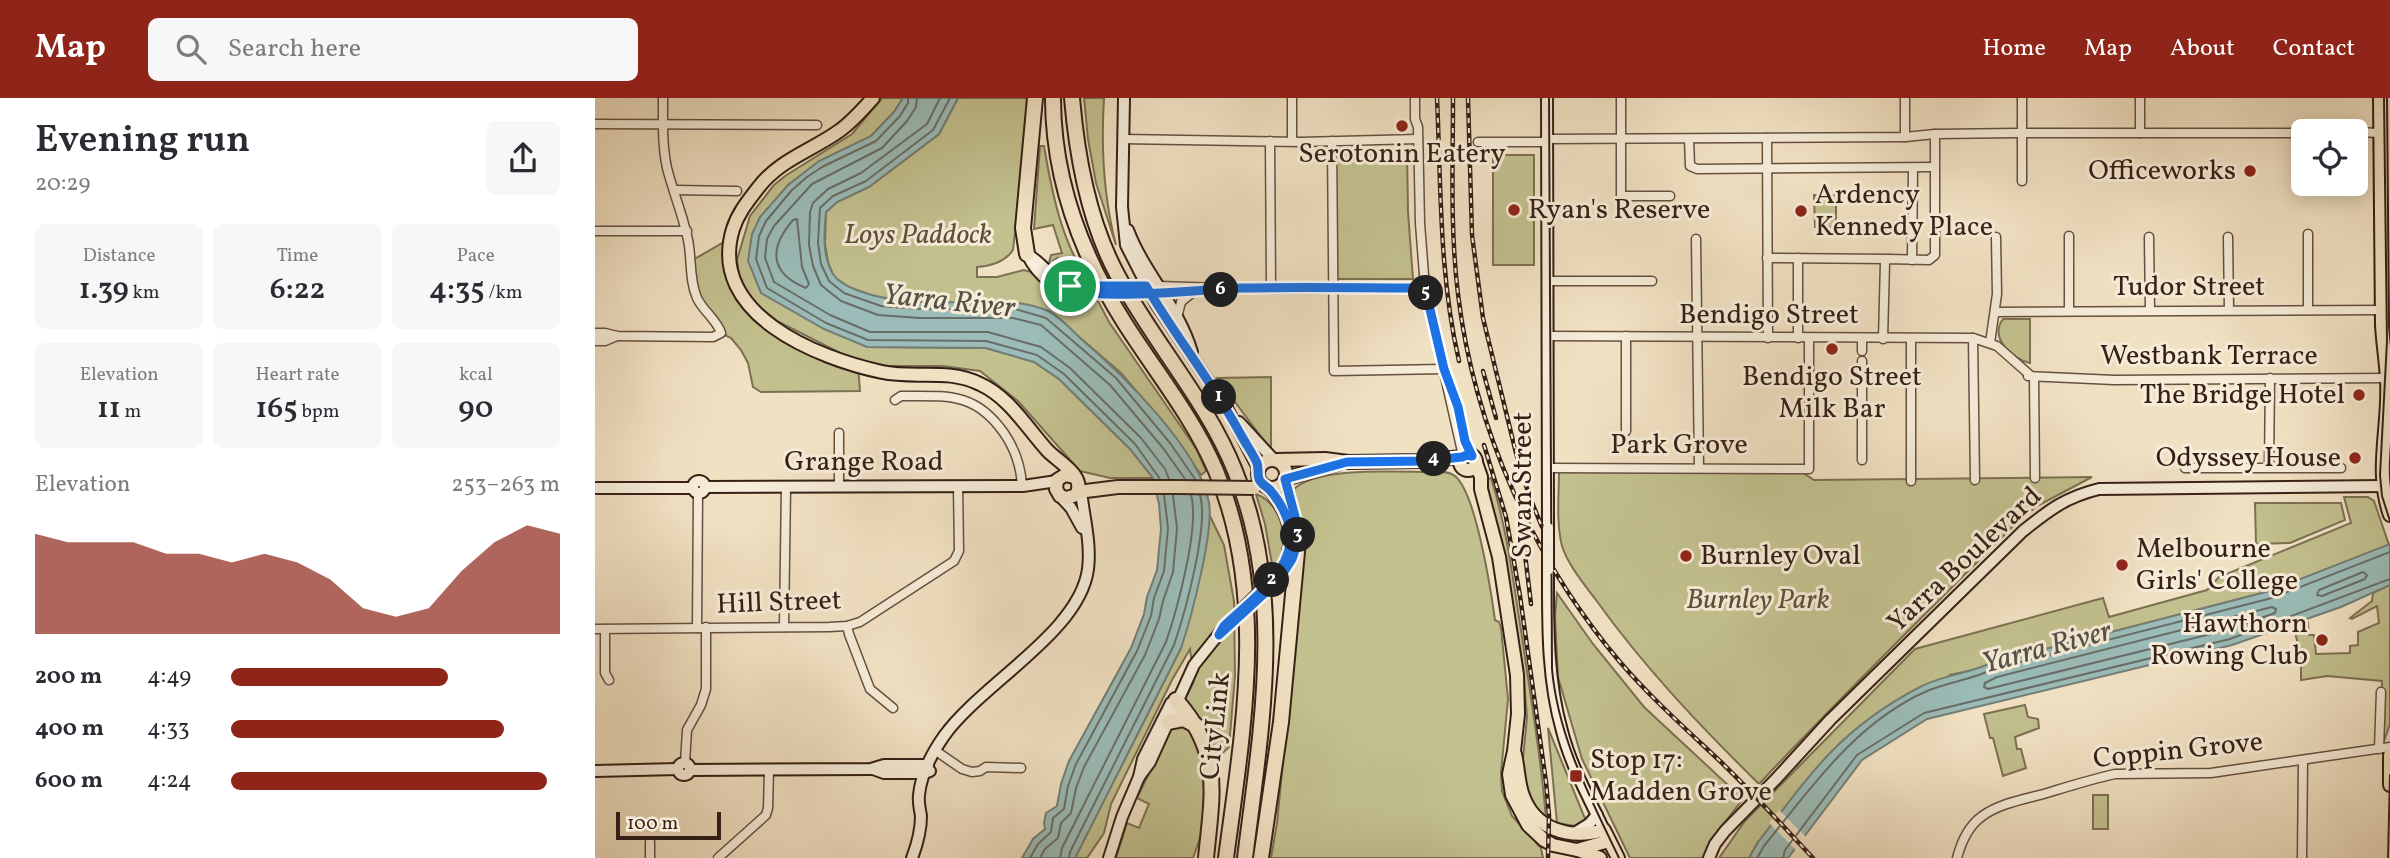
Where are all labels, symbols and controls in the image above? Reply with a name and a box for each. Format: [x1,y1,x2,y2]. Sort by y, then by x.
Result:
search box [148,18,638,81]
text: Map [35,26,106,72]
icon: search [172,30,210,68]
text: Search here [228,31,361,67]
text: Home [1982,32,2046,66]
text: Map [2084,32,2132,66]
text: About [2170,32,2235,66]
text: Contact [2273,32,2355,66]
text: Evening run [35,115,250,168]
marker: Serotonin Eatery [1394,118,1410,134]
map controls [2291,119,2368,196]
button: locate [2291,119,2368,196]
button: share [486,121,560,195]
place label: Serotonin Eatery [1298,135,1506,174]
place label: Officeworks [2088,152,2236,191]
marker: Officeworks [2242,163,2258,179]
text: 20:29 [35,168,90,200]
place label: Ardency Kennedy Place [1815,176,1993,247]
place label: Ryan's Reserve [1528,191,1710,230]
marker: Ryan's Reserve [1506,202,1522,218]
marker: Ardency Kennedy Place [1793,203,1809,219]
park label: Loys Paddock [844,216,992,255]
text: Distance [83,243,156,269]
text: Time [277,243,318,269]
text: Pace [457,243,495,269]
pin [1040,256,1100,316]
icon: arrive [1051,267,1089,305]
street label: Tudor Street [2113,268,2265,307]
text: 1.39 [79,269,129,311]
text: 6:22 [270,269,325,311]
text: 4:35 [429,269,485,311]
pin: 6 [1203,272,1239,308]
water label: Yarra River [881,274,1018,330]
text: 6 [1215,276,1226,302]
pin: 5 [1409,276,1443,310]
text: 5 [1421,279,1430,305]
text: km [129,280,160,306]
text: /km [485,280,523,306]
street label: Bendigo Street [1679,296,1859,335]
street label: Westbank Terrace [2100,337,2318,376]
marker: Bendigo Street Milk Bar [1824,341,1840,357]
place label: Bendigo Street Milk Bar [1742,358,1922,429]
text: Elevation [80,362,159,388]
text: Heart rate [256,362,339,388]
text: kcal [459,362,493,388]
place label: The Bridge Hotel [2140,376,2345,415]
pin: 1 [1201,380,1237,414]
text: 1 [1215,383,1222,409]
marker: The Bridge Hotel [2351,387,2367,403]
text: 11 [97,388,121,430]
text: 165 [255,388,298,430]
text: 90 [458,388,493,430]
text: m [121,399,141,425]
text: bpm [298,399,340,425]
street label: Swan Street [1504,412,1543,558]
street label: Park Grove [1610,426,1748,465]
place label: Odyssey House [2156,439,2341,478]
pin: 4 [1417,442,1451,476]
street label: Grange Road [784,443,944,482]
text: 4 [1428,445,1439,471]
marker: Odyssey House [2347,450,2363,466]
text: Elevation [35,469,131,501]
text: 253–263 m [451,469,560,501]
street label: Yarra Boulevard [1879,478,2051,642]
pin: 3 [1281,518,1315,552]
text: 3 [1293,521,1302,547]
place label: Melbourne Girls' College [2136,530,2298,601]
place label: Burnley Oval [1700,537,1861,576]
marker: Burnley Oval [1678,548,1694,564]
marker: Melbourne Girls' College [2114,557,2130,573]
pin: 2 [1255,562,1289,598]
text: 2 [1267,566,1276,592]
street label: Hill Street [716,581,842,625]
park label: Burnley Park [1686,581,1830,620]
place label: Hawthorn Rowing Club [2150,605,2308,676]
water label: Yarra River [1977,610,2117,686]
marker: Hawthorn Rowing Club [2314,632,2330,648]
text: 200 m [35,661,102,693]
text: 4:49 [147,661,191,693]
street label: CityLink [1191,670,1241,782]
text: 400 m [35,713,104,745]
text: 4:33 [147,713,190,745]
street label: Coppin Grove [2091,723,2265,779]
place label: Stop 17: Madden Grove [1590,741,1772,812]
text: 600 m [35,765,103,797]
text: 4:24 [147,765,192,797]
marker: Stop 17: Madden Grove [1568,768,1584,784]
scale bar [616,809,721,841]
text: 100 m [627,811,678,837]

